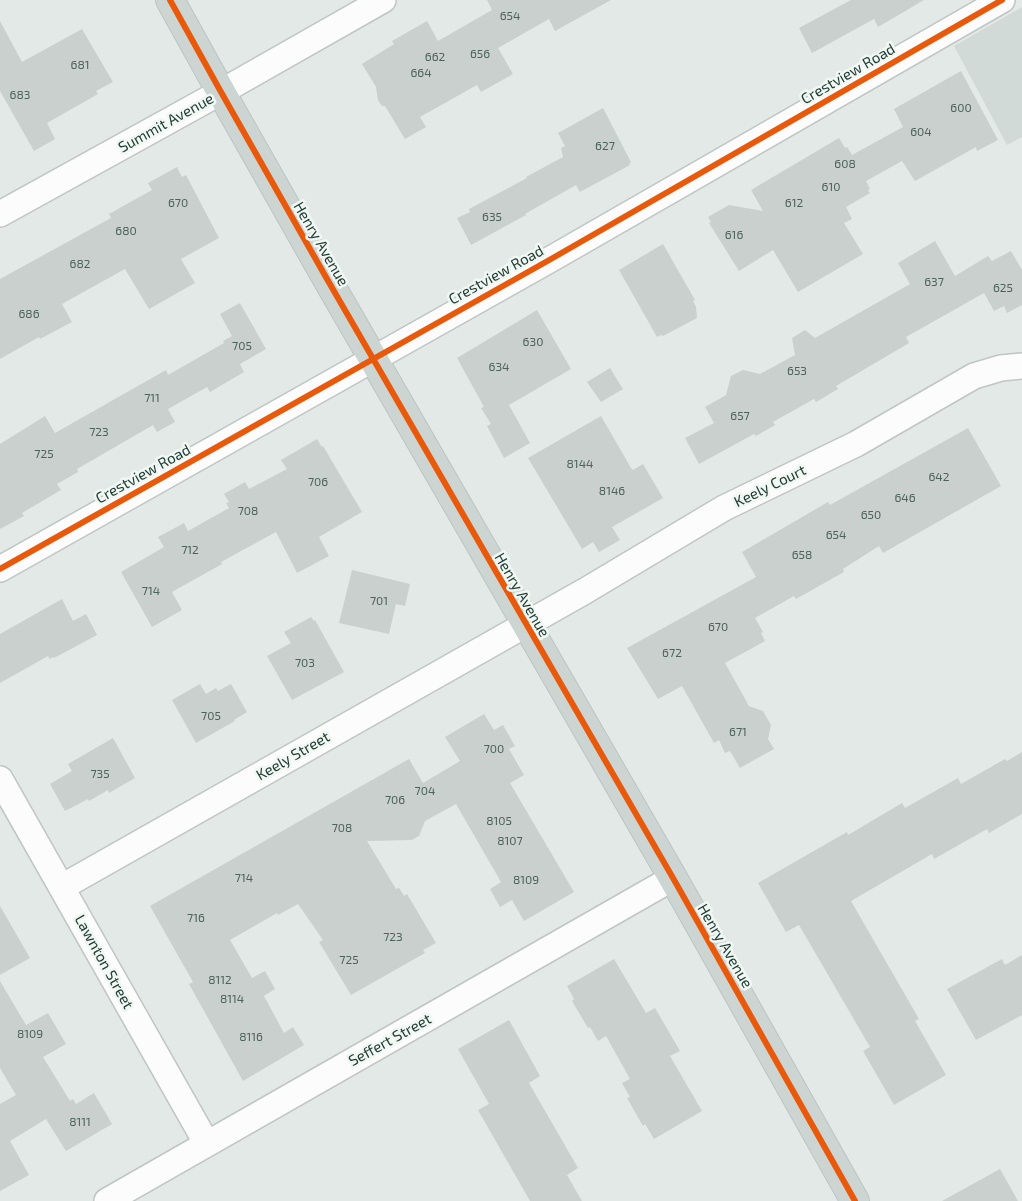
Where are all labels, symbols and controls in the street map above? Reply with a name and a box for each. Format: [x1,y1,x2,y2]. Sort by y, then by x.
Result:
house number: 654 [500,9,520,23]
street label: Crestview Road [798,40,898,108]
house number: 656 [470,47,490,61]
house number: 662 [425,50,445,64]
house number: 681 [71,58,89,72]
house number: 664 [410,66,432,80]
house number: 683 [10,88,30,102]
street label: Summit Avenue [115,89,217,157]
house number: 600 [950,101,972,115]
house number: 604 [910,125,932,139]
house number: 627 [595,139,615,153]
house number: 608 [834,157,856,171]
house number: 610 [822,180,840,194]
house number: 670 [168,196,188,210]
house number: 612 [785,196,803,210]
street label: Henry Avenue [290,199,352,289]
house number: 635 [482,210,502,224]
house number: 680 [115,224,137,238]
house number: 616 [725,228,743,242]
street label: Crestview Road [445,241,547,309]
house number: 682 [70,257,90,271]
house number: 637 [924,275,944,289]
house number: 625 [993,281,1013,295]
house number: 686 [18,307,40,321]
house number: 630 [523,335,543,349]
house number: 705 [232,339,252,353]
house number: 634 [489,360,509,374]
house number: 653 [787,364,807,378]
house number: 711 [144,391,160,405]
house number: 657 [730,409,750,423]
house number: 723 [89,425,109,439]
street label: Crestview Road [92,440,194,508]
house number: 725 [34,447,54,461]
house number: 8144 [567,457,593,471]
street label: Keely Court [731,461,809,511]
house number: 642 [929,470,949,484]
house number: 706 [308,475,328,489]
house number: 8146 [599,484,625,498]
house number: 646 [894,491,916,505]
house number: 708 [238,504,258,518]
house number: 650 [861,508,881,522]
house number: 654 [826,528,846,542]
house number: 712 [181,543,199,557]
house number: 658 [792,548,812,562]
street label: Henry Avenue [491,550,553,640]
house number: 714 [142,584,160,598]
house number: 701 [370,594,388,608]
house number: 670 [708,620,728,634]
house number: 672 [662,646,682,660]
house number: 703 [295,656,315,670]
house number: 705 [201,709,221,723]
house number: 671 [729,725,747,739]
street label: Keely Street [253,728,333,784]
house number: 700 [484,742,504,756]
house number: 735 [90,767,110,781]
house number: 704 [415,784,435,798]
house number: 706 [385,793,405,807]
house number: 8105 [486,814,512,828]
house number: 708 [332,821,352,835]
house number: 8107 [497,834,523,848]
house number: 714 [235,871,253,885]
house number: 8109 [513,873,539,887]
street label: Henry Avenue [694,901,756,991]
house number: 716 [187,911,205,925]
street label: Lawnton Street [71,912,137,1012]
house number: 723 [383,930,403,944]
house number: 725 [339,953,359,967]
house number: 8112 [208,973,232,987]
house number: 8114 [220,992,244,1006]
street label: Seffert Street [345,1010,435,1070]
house number: 8109 [17,1027,43,1041]
house number: 8116 [239,1030,263,1044]
house number: 8111 [69,1115,91,1129]

